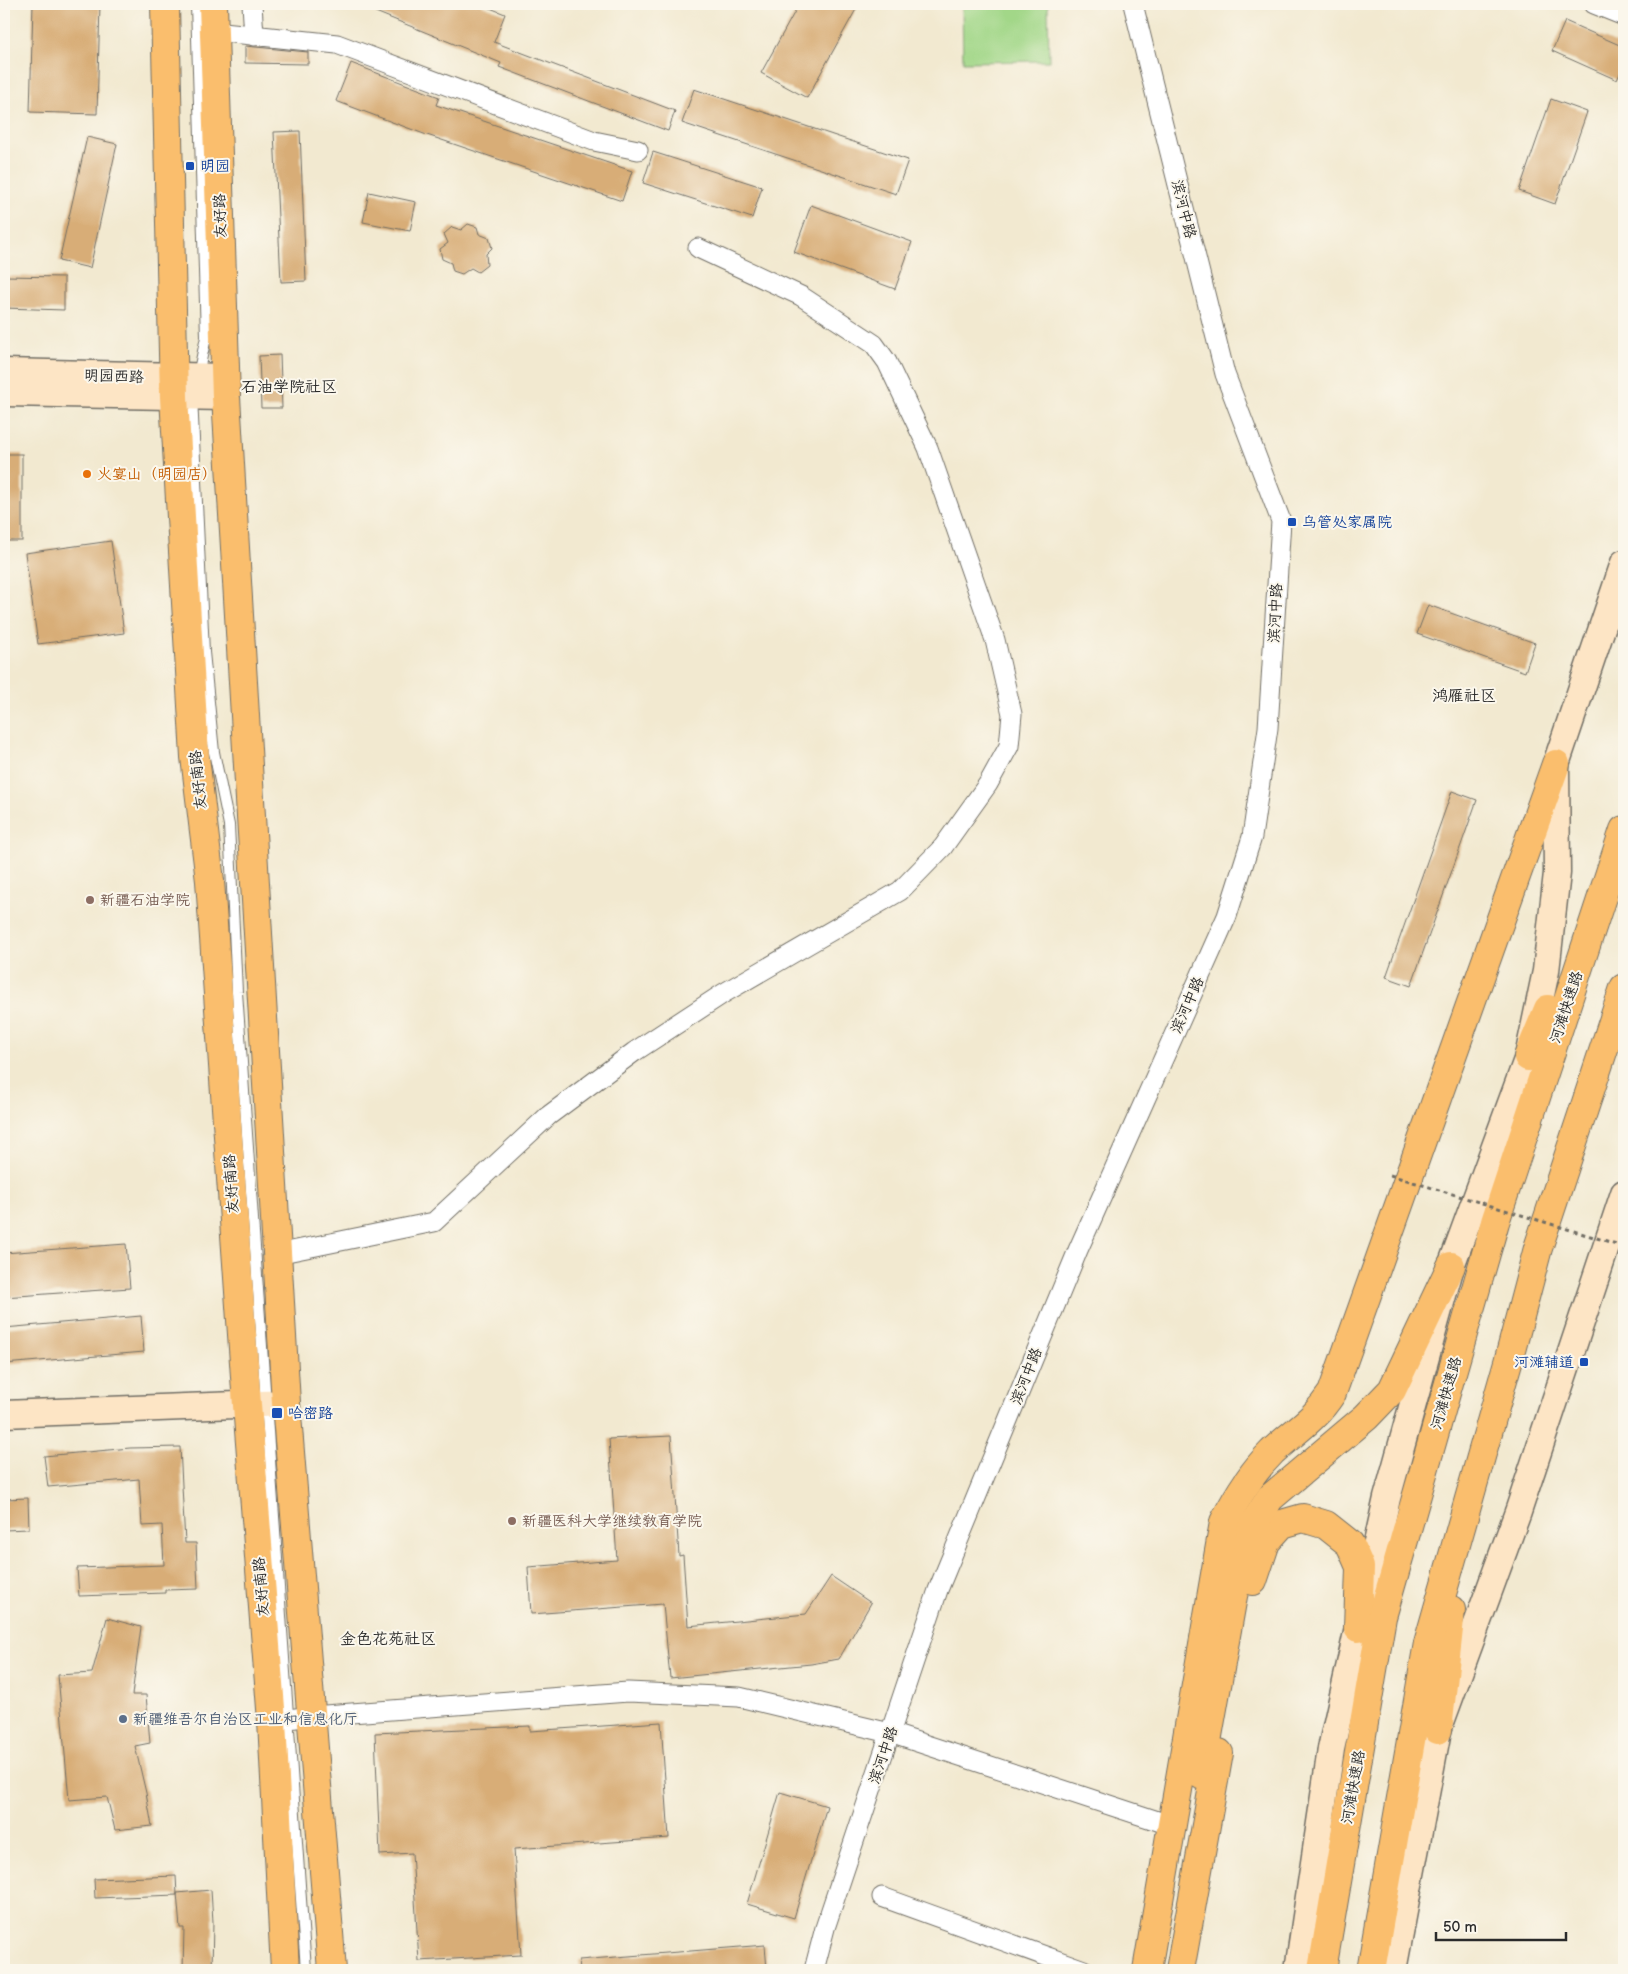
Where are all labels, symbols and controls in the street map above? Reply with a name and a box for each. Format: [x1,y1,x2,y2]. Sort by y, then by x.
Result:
place label: 明园 [200,157,230,176]
marker: 明园 [184,160,196,172]
street label: 滨河中路 [1167,178,1200,241]
street label: 友好路 [210,193,231,239]
street label: 明园西路 [84,366,144,387]
district label: 石油学院社区 [241,378,337,397]
place label: 火宴山（明园店） [97,465,217,484]
marker: 火宴山（明园店） [81,468,93,480]
place label: 乌管处家属院 [1302,513,1392,532]
marker: 乌管处家属院 [1286,516,1298,528]
street label: 滨河中路 [1264,583,1287,643]
district label: 鸿雁社区 [1432,687,1496,706]
street label: 友好南路 [186,749,211,811]
place label: 新疆石油学院 [100,891,190,910]
marker: 新疆石油学院 [84,894,96,906]
street label: 河滩快速路 [1546,969,1587,1046]
street label: 滨河中路 [1167,974,1208,1036]
street label: 友好南路 [220,1153,243,1215]
street label: 滨河中路 [1006,1345,1047,1408]
place label: 河滩辅道 [1514,1353,1574,1372]
street label: 河滩快速路 [1427,1354,1466,1432]
marker: 河滩辅道 [1578,1356,1590,1368]
place label: 哈密路 [288,1404,333,1423]
marker: 哈密路 [270,1406,284,1420]
place label: 新疆医科大学继续教育学院 [522,1512,702,1531]
marker: 新疆医科大学继续教育学院 [506,1515,518,1527]
street label: 友好南路 [249,1556,274,1618]
district label: 金色花苑社区 [340,1630,436,1649]
place label: 新疆维吾尔自治区工业和信息化厅 [133,1710,358,1729]
marker: 新疆维吾尔自治区工业和信息化厅 [117,1713,129,1725]
street label: 滨河中路 [865,1724,902,1787]
street label: 河滩快速路 [1338,1748,1369,1826]
scale bar [1436,1909,1566,1941]
text: 50 m [1443,1918,1477,1937]

